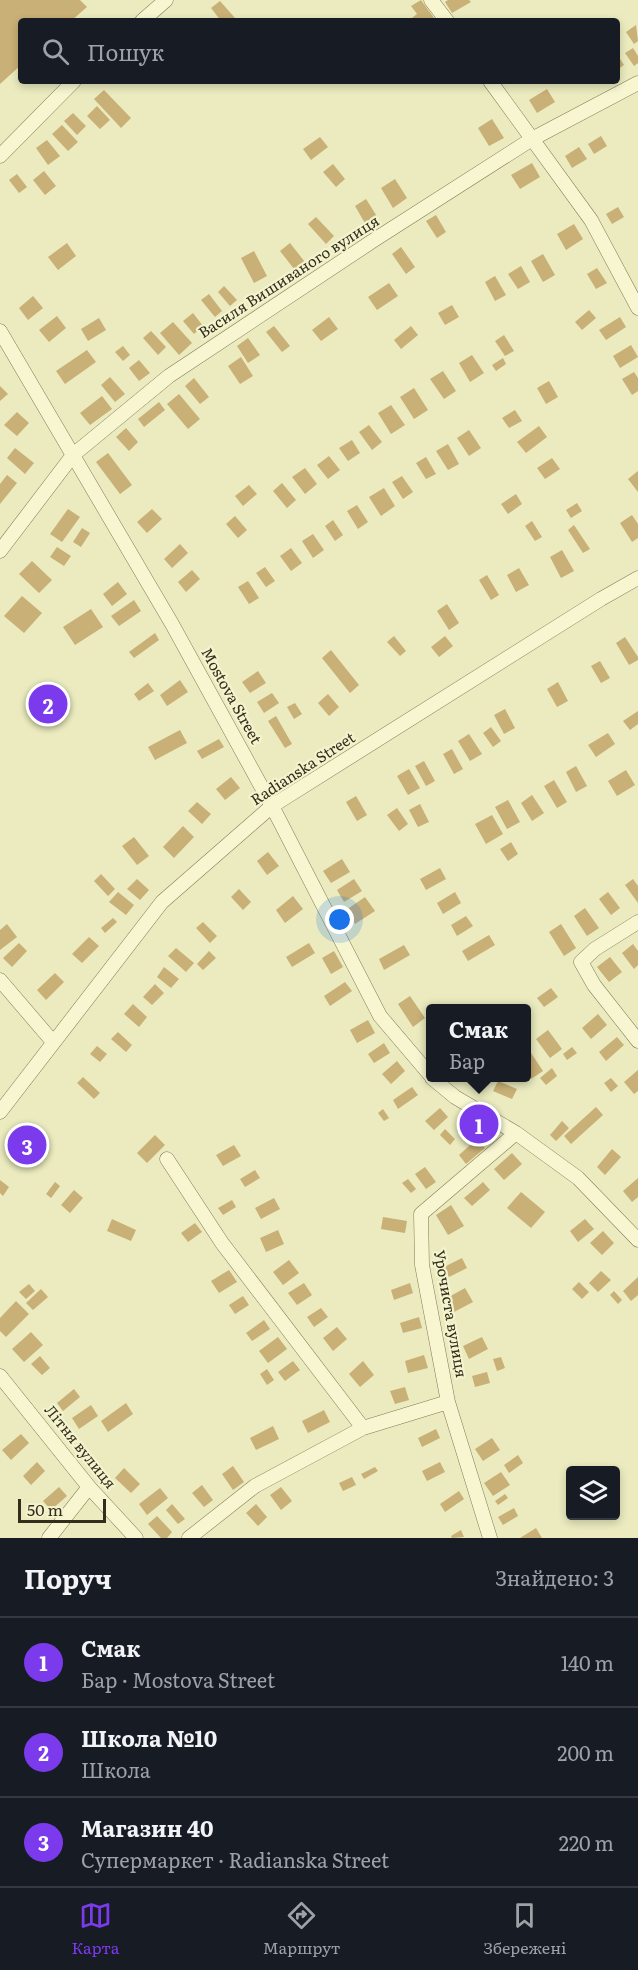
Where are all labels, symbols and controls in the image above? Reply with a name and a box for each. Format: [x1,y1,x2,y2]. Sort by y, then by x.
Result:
search box [18,18,620,84]
icon: search [39,35,72,68]
text: Пошук [87,35,164,68]
street label: Василя Вишиваного вулиця [193,208,383,343]
street label: Mostova Street [196,643,268,748]
pin: 2 [28,682,68,726]
street label: Radianska Street [245,725,359,810]
your location [325,905,354,934]
popup [426,1004,531,1082]
text: Смак [449,1012,508,1045]
text: Бар [449,1045,485,1075]
pin: 1 [460,1102,498,1146]
pin: 3 [8,1122,46,1168]
street label: Урочиста вулиця [429,1248,474,1379]
street label: Літня вулиця [40,1399,122,1493]
map controls [566,1466,620,1520]
button: layers [566,1466,620,1520]
scale bar [18,1496,106,1524]
text: 50 m [27,1497,63,1521]
text: Поруч [24,1558,112,1597]
text: Знайдено: 3 [495,1562,614,1592]
text: Смак [81,1631,140,1664]
text: 1 [39,1647,48,1677]
text: 140 m [561,1647,614,1677]
text: Бар · Mostova Street [81,1664,275,1694]
text: Школа №10 [81,1721,217,1754]
text: 2 [38,1737,49,1767]
text: 200 m [557,1737,614,1767]
text: Школа [81,1754,151,1784]
text: Магазин 40 [81,1811,214,1844]
text: 3 [38,1827,49,1857]
text: 220 m [559,1827,614,1857]
text: Супермаркет · Radianska Street [81,1844,389,1874]
tab: Карта [72,1899,120,1959]
tab: Маршрут [263,1899,340,1959]
tab: Збережені [484,1899,566,1959]

